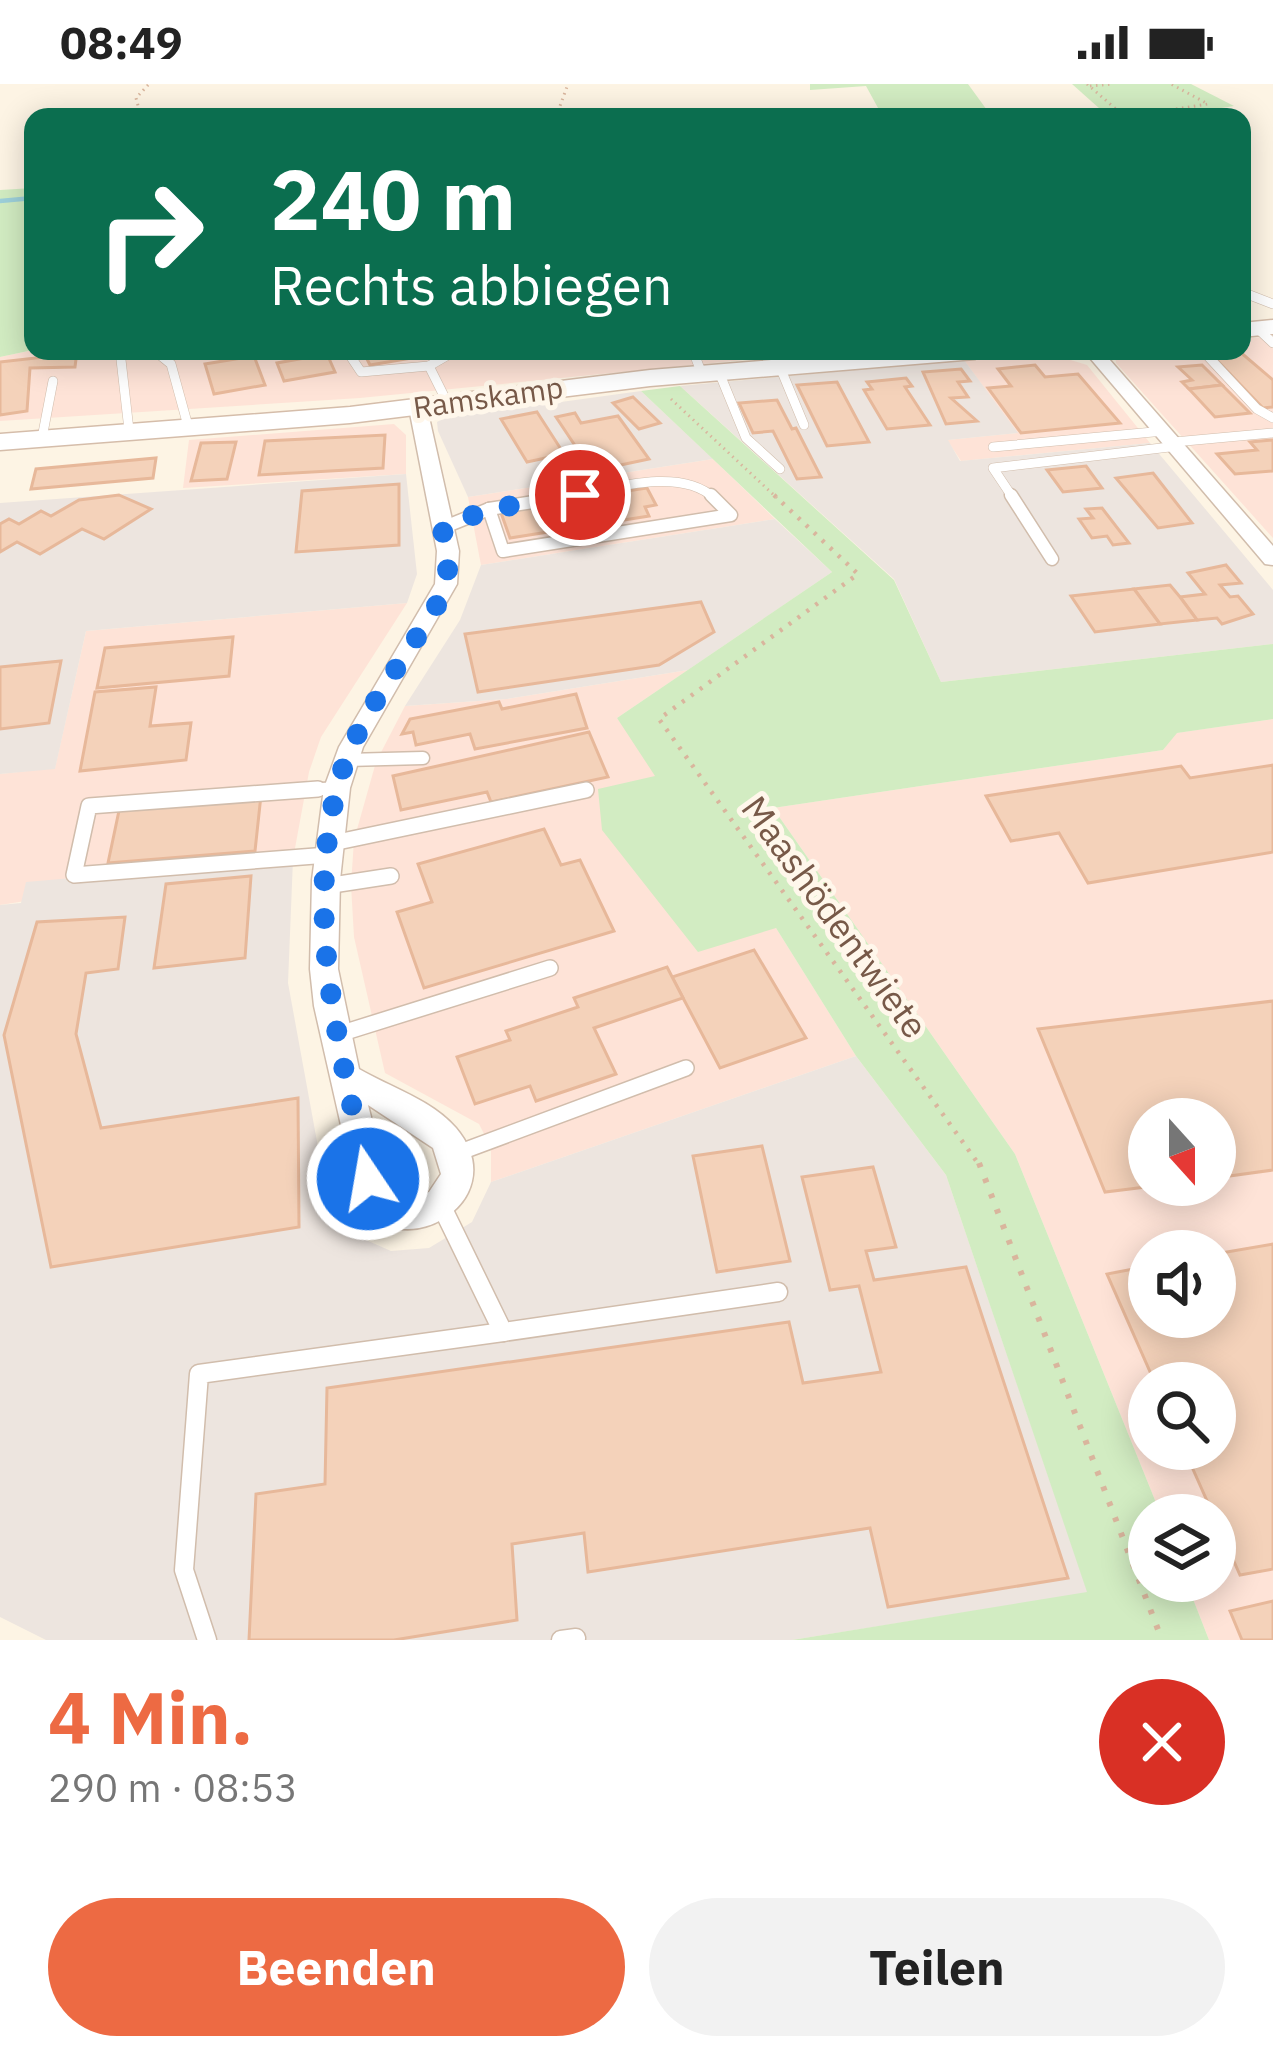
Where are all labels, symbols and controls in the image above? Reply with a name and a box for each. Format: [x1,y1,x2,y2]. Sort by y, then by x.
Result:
text: 08:49 [60,13,183,71]
text: 240 m [270,144,516,253]
icon: right [72,156,228,312]
text: Rechts abbiegen [270,250,672,320]
street label: Ramskamp [410,367,565,426]
pin [529,444,631,546]
icon: arrive [547,462,613,528]
street label: Maashödentwiete [732,786,939,1047]
north arrow [1128,1098,1236,1206]
map controls [1128,1098,1236,1602]
position arrow [305,1116,431,1242]
button: sound [1128,1230,1236,1338]
button: search [1128,1362,1236,1470]
button: layers [1128,1494,1236,1602]
text: 4 Min. [48,1670,253,1764]
button: close [1099,1679,1225,1805]
text: 290 m · 08:53 [48,1762,298,1813]
button: Beenden [48,1898,625,2036]
button: Teilen [649,1898,1225,2036]

